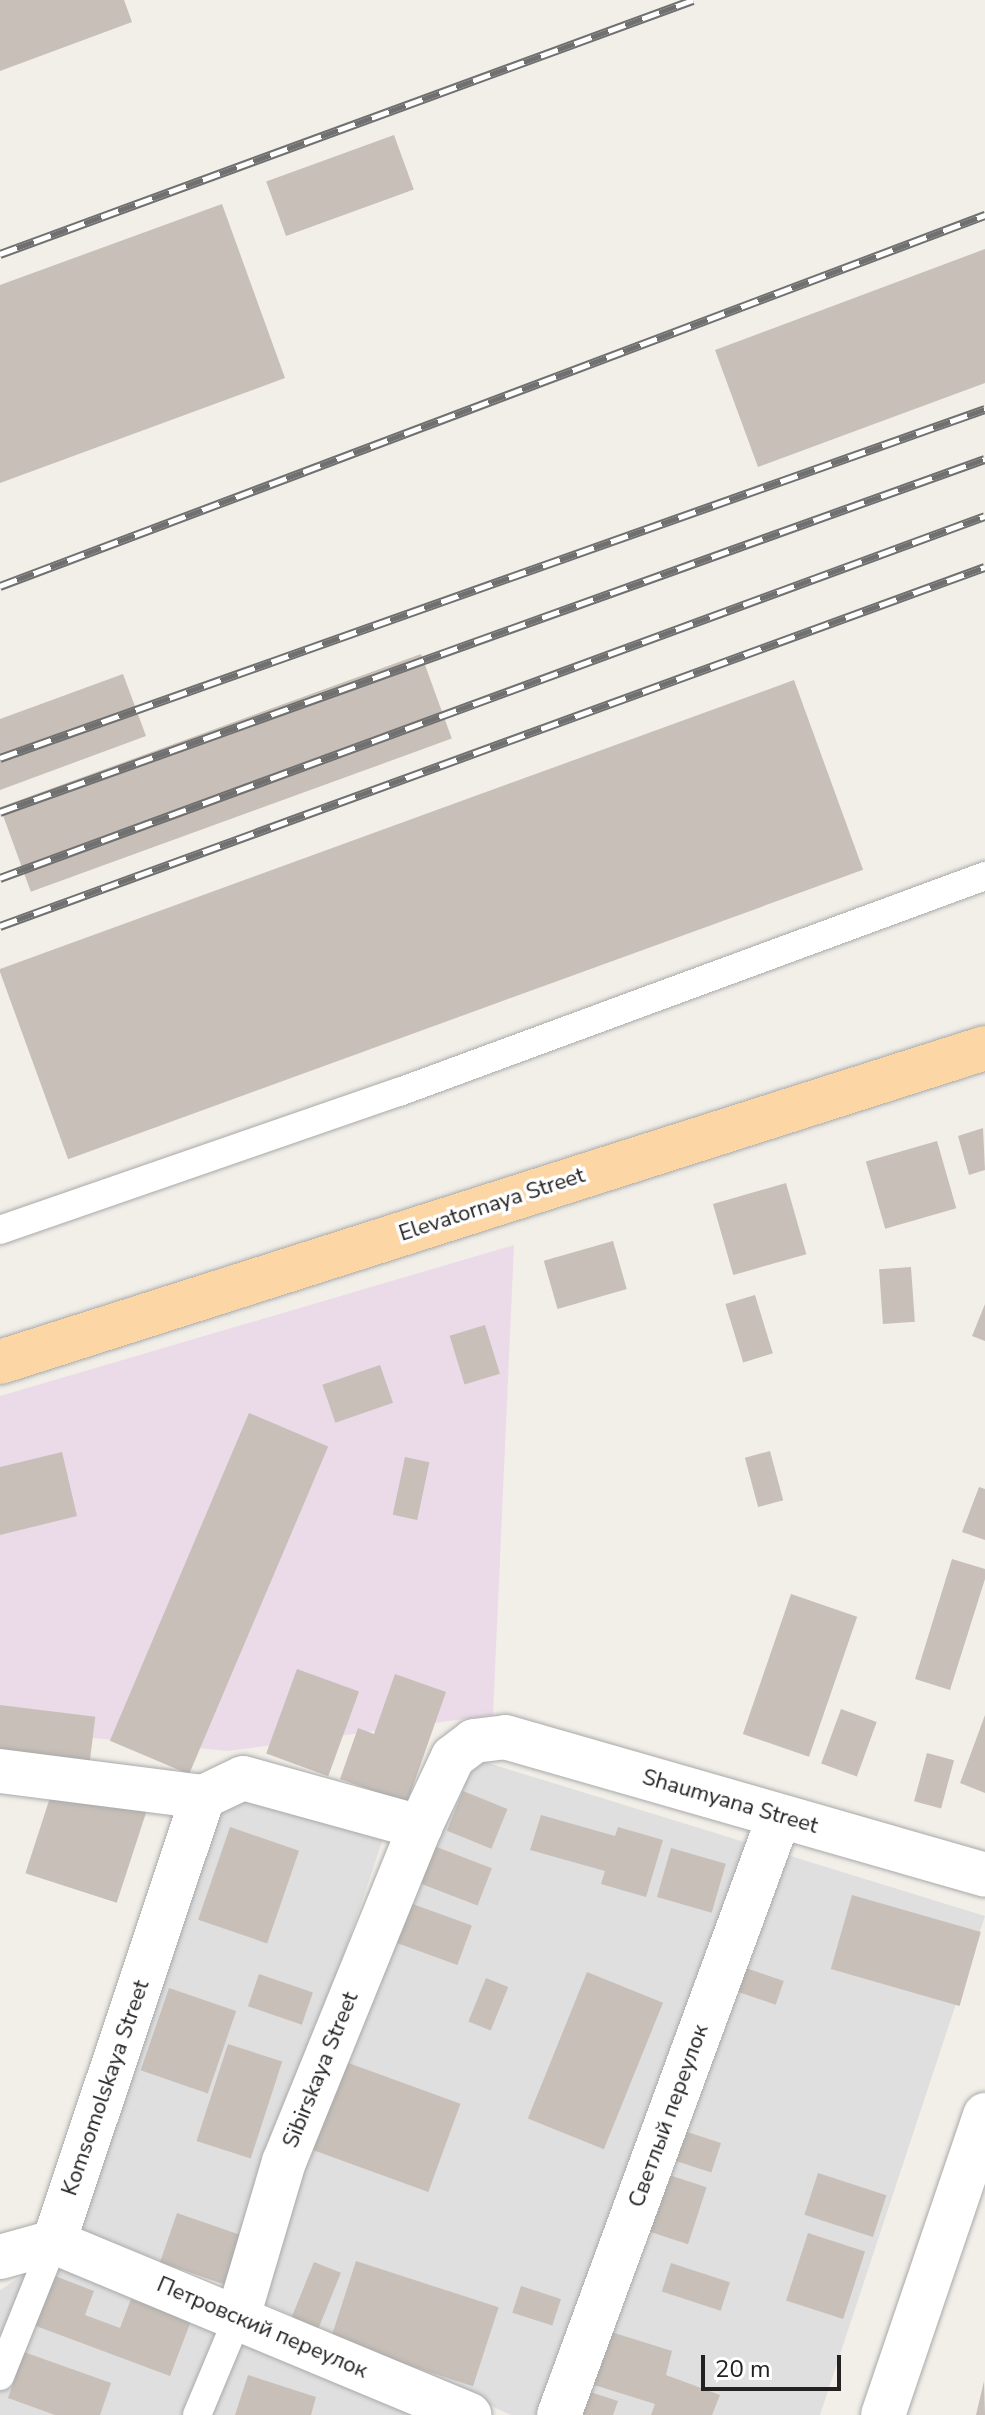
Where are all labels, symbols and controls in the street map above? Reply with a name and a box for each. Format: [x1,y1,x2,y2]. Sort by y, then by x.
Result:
street label: Elevatornaya Street [396,1163,588,1247]
street label: Shaumyana Street [639,1764,821,1840]
street label: Komsomolskaya Street [57,1977,155,2199]
street label: Sibirskaya Street [278,1988,364,2152]
street label: Светлый переулок [624,2021,714,2211]
street label: Петровский переулок [153,2272,371,2384]
scale bar [705,2339,845,2389]
text: 20 m [715,2353,771,2385]

